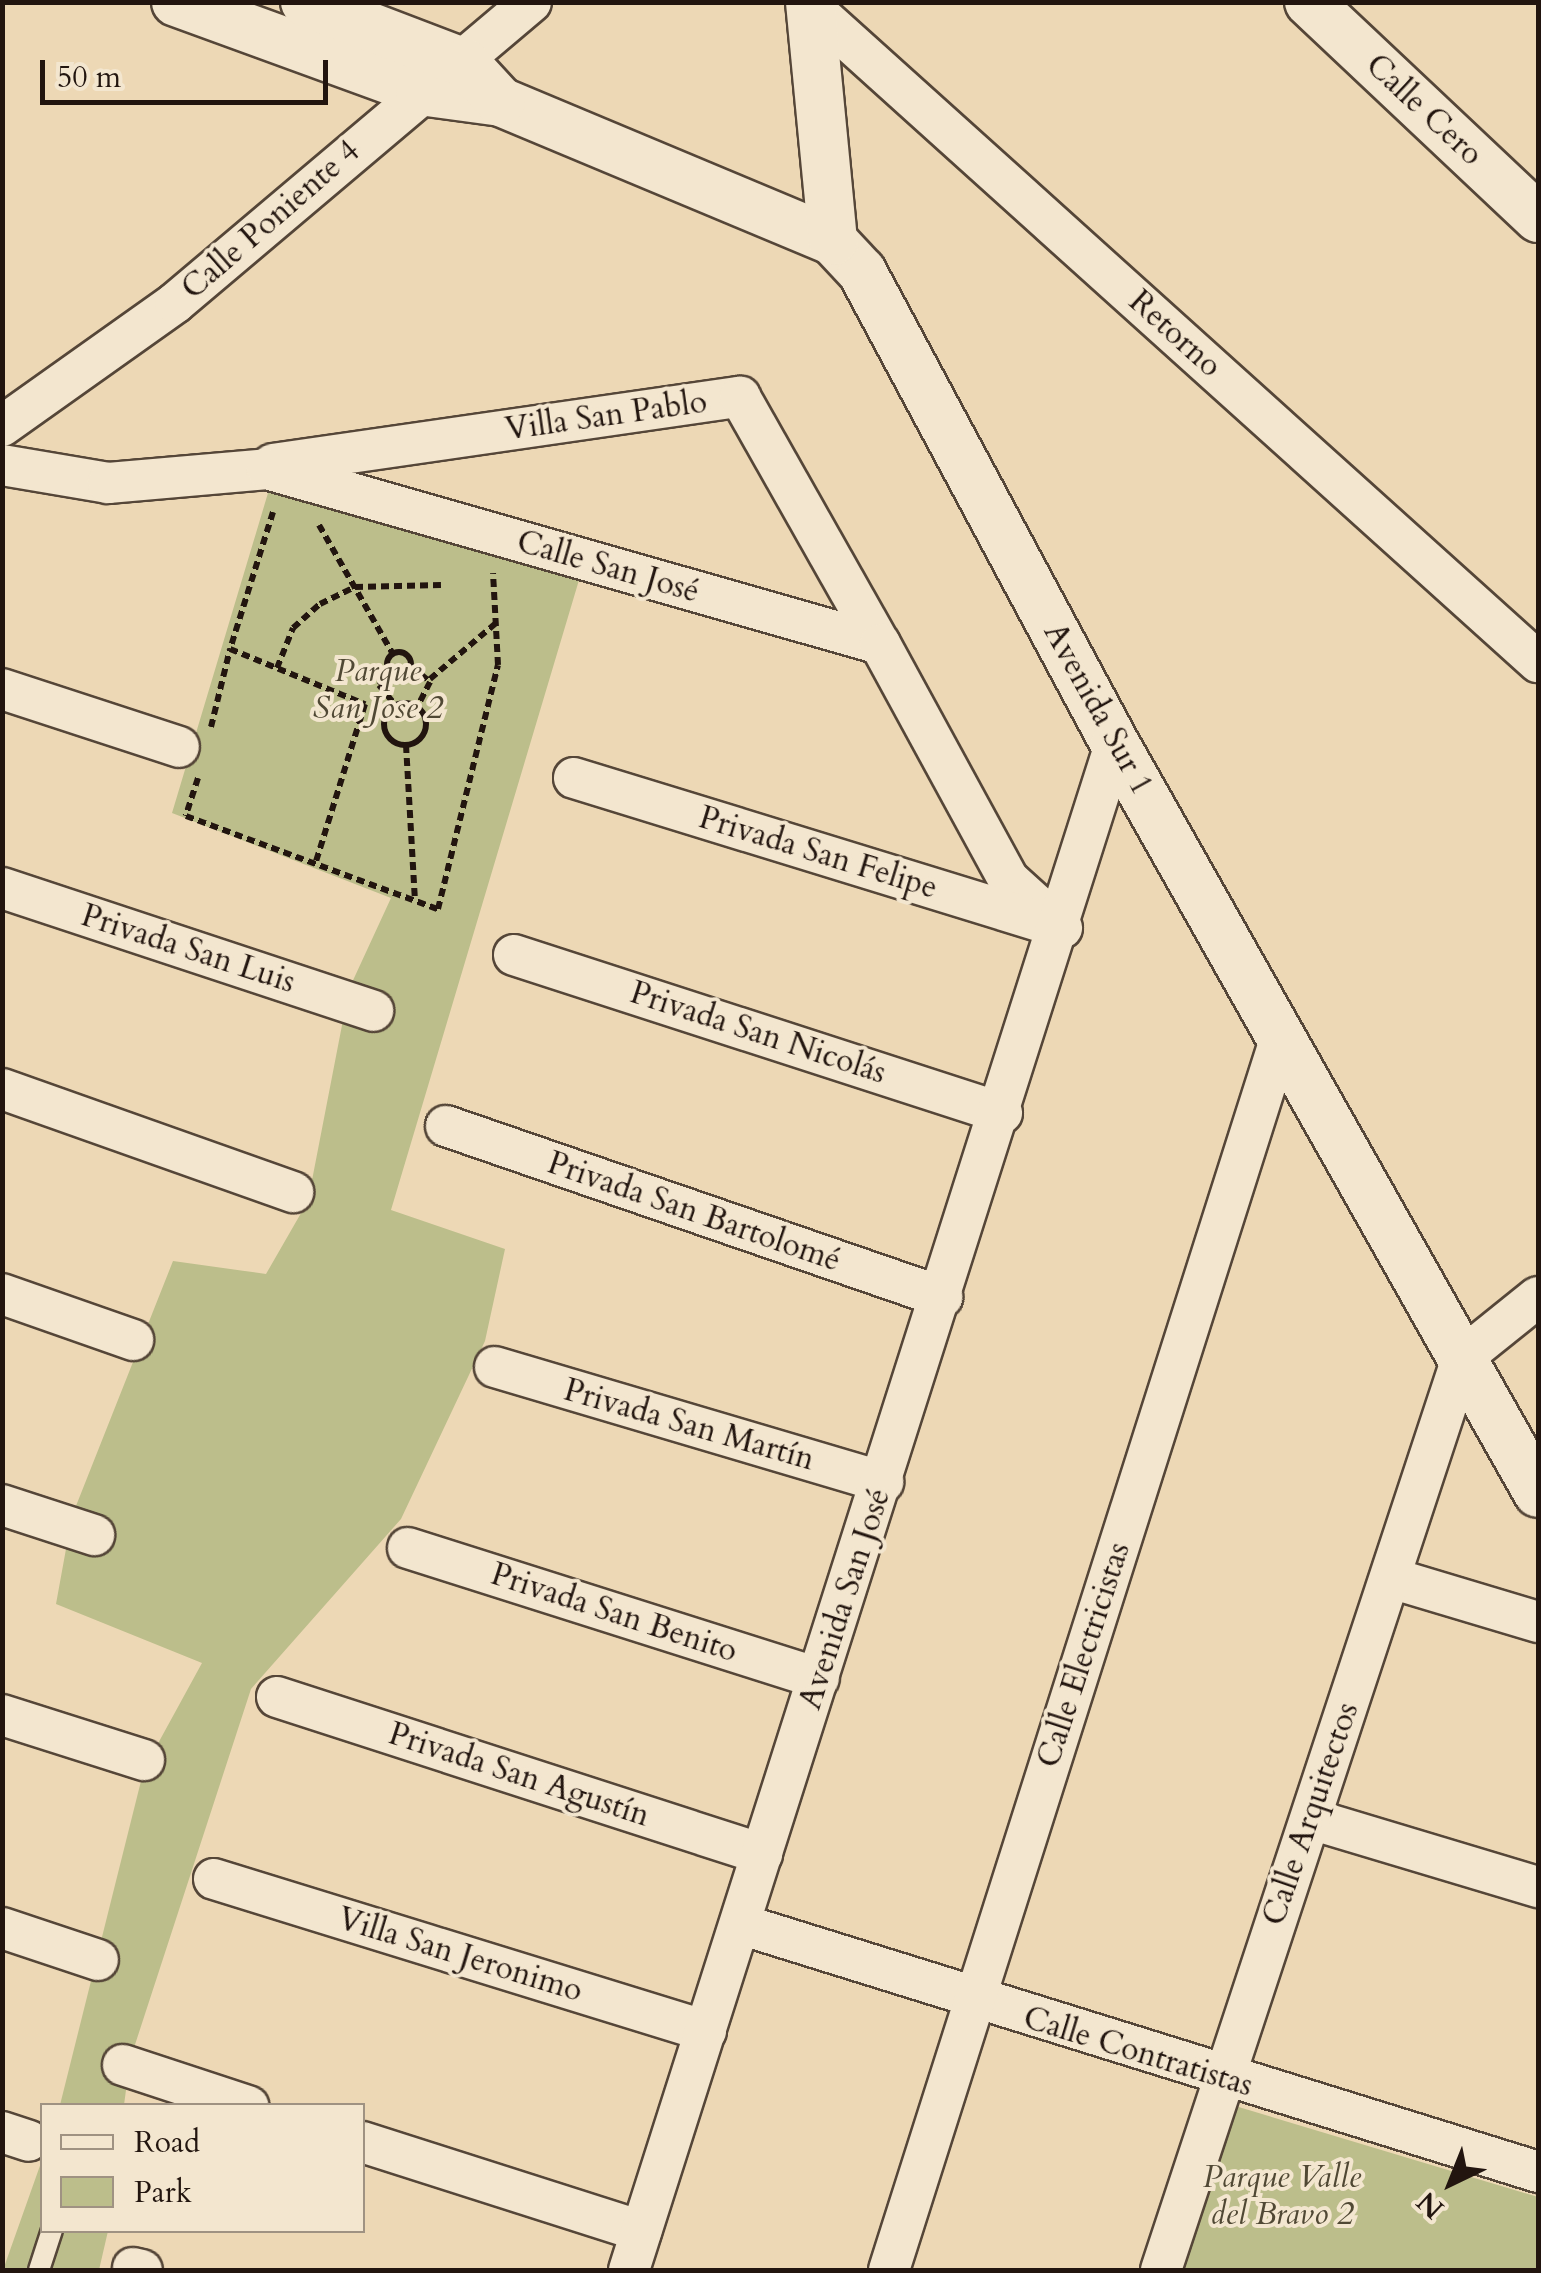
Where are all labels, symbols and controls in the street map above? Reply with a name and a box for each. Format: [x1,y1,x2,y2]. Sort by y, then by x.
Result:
scale bar [45,40,332,102]
street label: Calle Cero [1358,46,1490,174]
text: 50 m [57,57,121,98]
street label: Calle Poniente 4 [174,132,368,308]
street label: Retorno [1121,283,1229,385]
street label: Villa San Pablo [503,383,709,449]
street label: Calle San José [512,523,704,611]
street label: Avenida Sur 1 [1035,616,1161,802]
park label: Parque San Jose 2 [313,653,443,728]
street label: Privada San Felipe [694,799,942,907]
street label: Privada San Luis [76,896,300,1002]
street label: Privada San Nicolás [625,974,891,1092]
street label: Privada San Bartolomé [542,1144,846,1280]
street label: Privada San Martín [559,1371,819,1479]
street label: Avenida San José [791,1484,899,1714]
street label: Calle Electricistas [1030,1538,1138,1772]
street label: Privada San Benito [486,1555,742,1671]
street label: Calle Arquitectos [1255,1698,1367,1930]
street label: Privada San Agustín [384,1715,654,1835]
street label: Villa San Jeronimo [333,1900,587,2010]
street label: Calle Contratistas [1019,1999,1257,2105]
legend [40,2103,365,2233]
text: Road [134,2122,200,2163]
north arrow [1401,2133,1501,2233]
park label: Parque Valle del Bravo 2 [1203,2159,1361,2234]
text: Park [134,2172,192,2213]
text: N [1409,2183,1452,2227]

